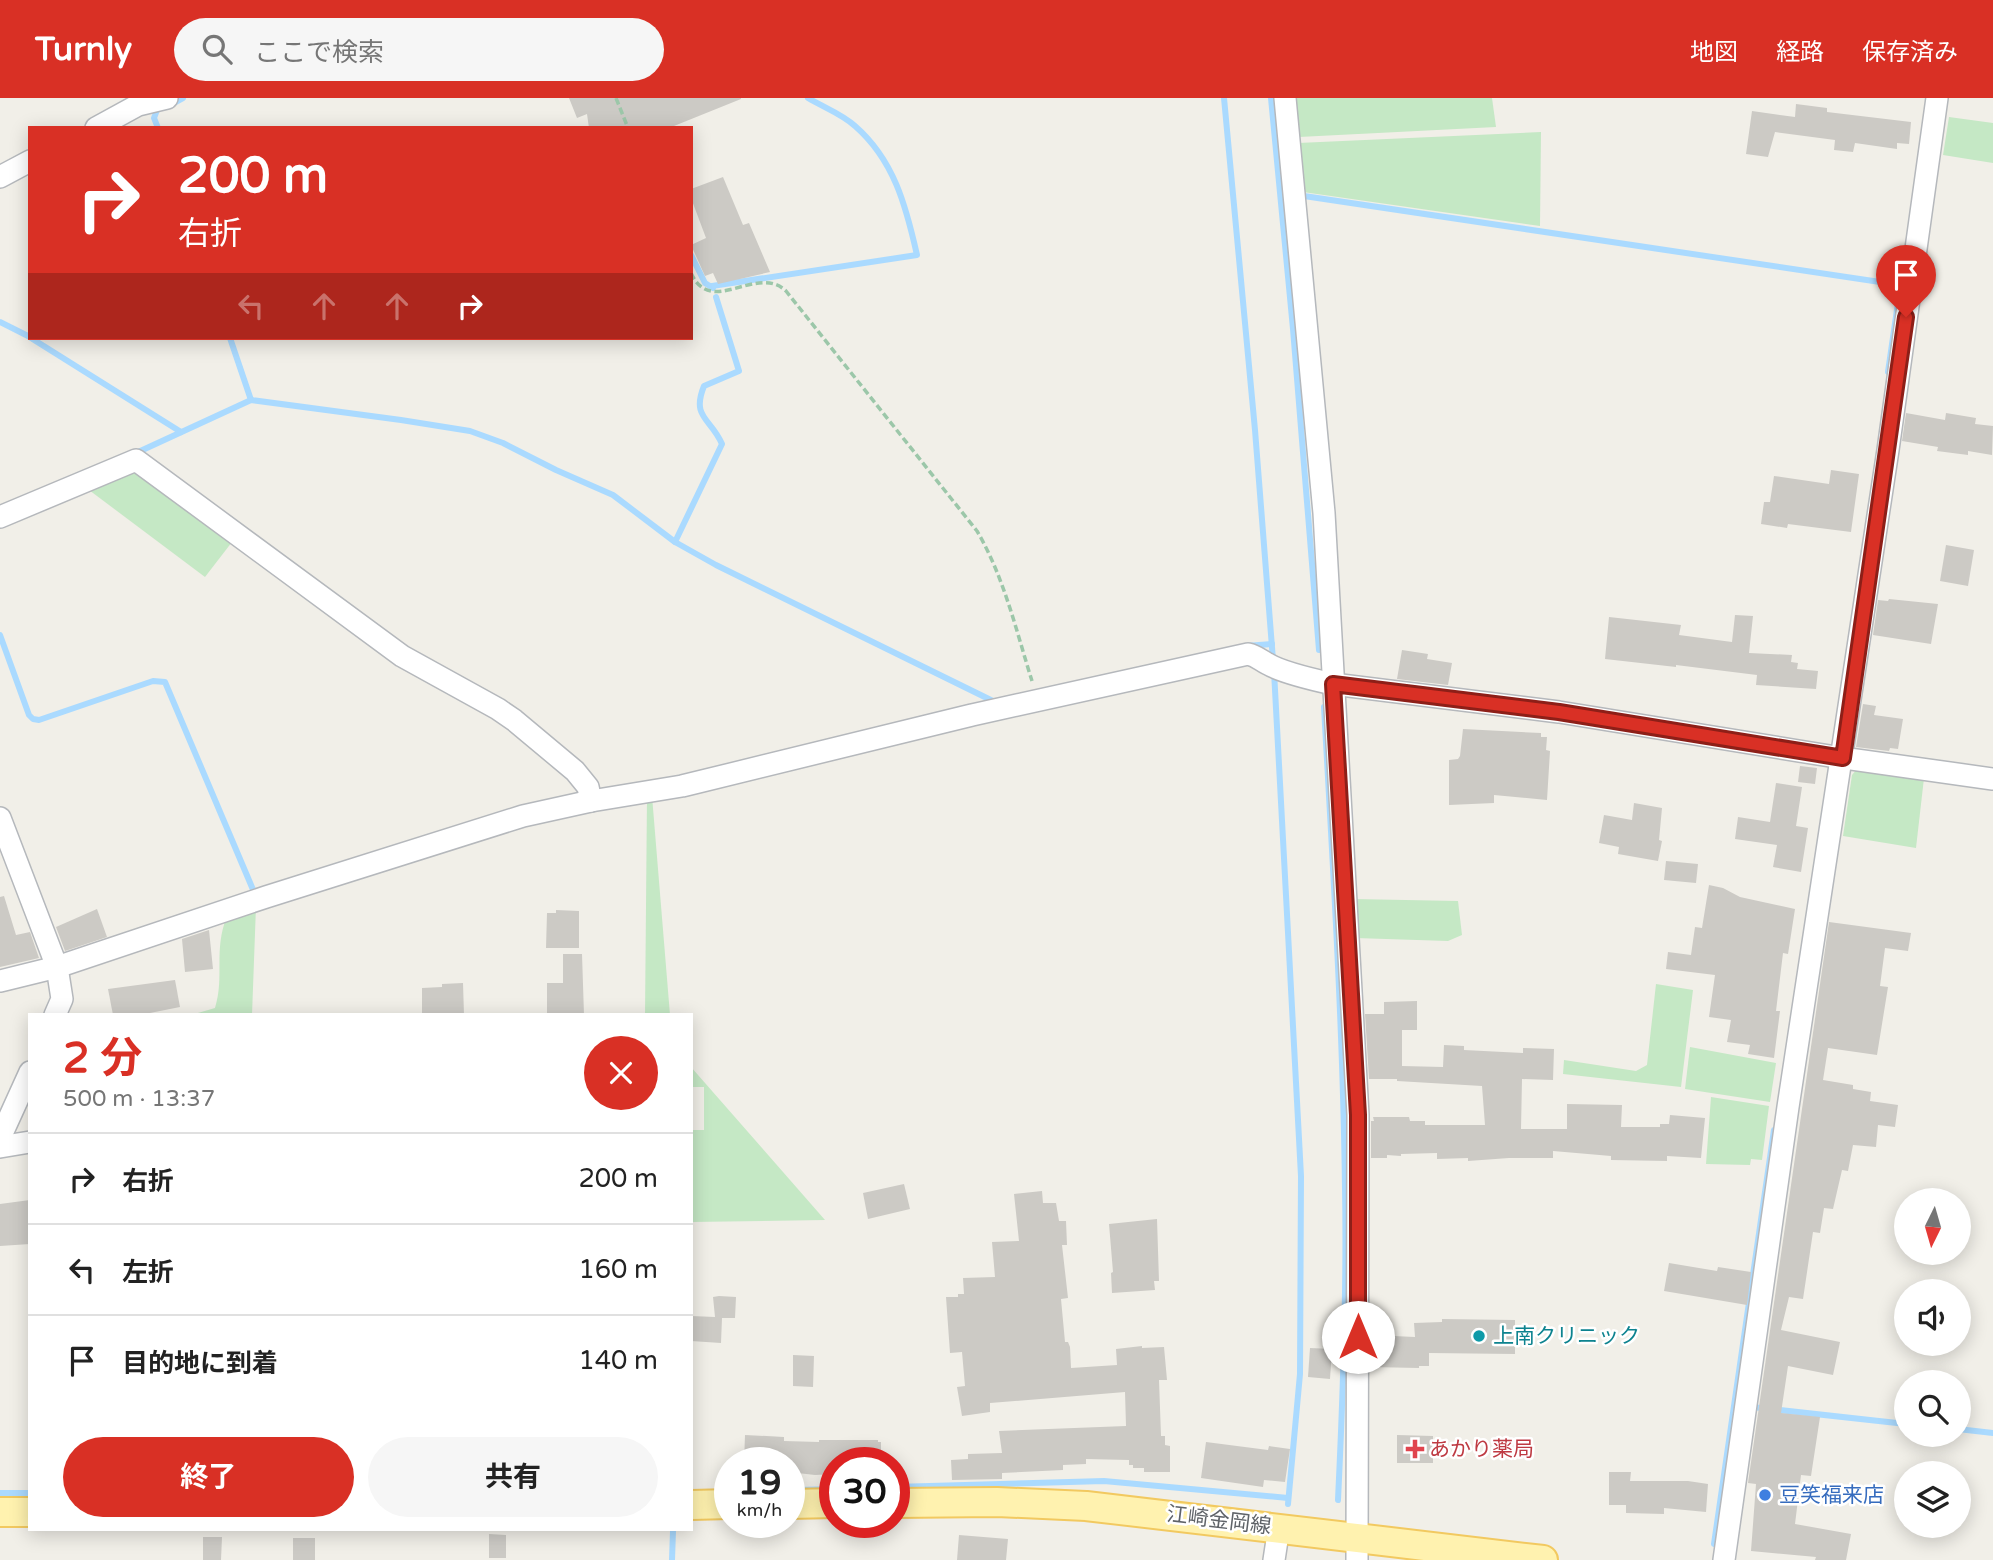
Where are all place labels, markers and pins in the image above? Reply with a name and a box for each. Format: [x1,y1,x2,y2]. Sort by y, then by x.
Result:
pin [1876,245,1936,317]
place label: 上南クリニック [1493,1324,1640,1349]
marker: 上南クリニック [1471,1328,1487,1344]
place label: あかり薬局 [1429,1437,1534,1462]
marker: あかり薬局 [1407,1441,1423,1457]
place label: 豆笑福来店 [1779,1483,1884,1508]
marker: 豆笑福来店 [1757,1487,1773,1503]

